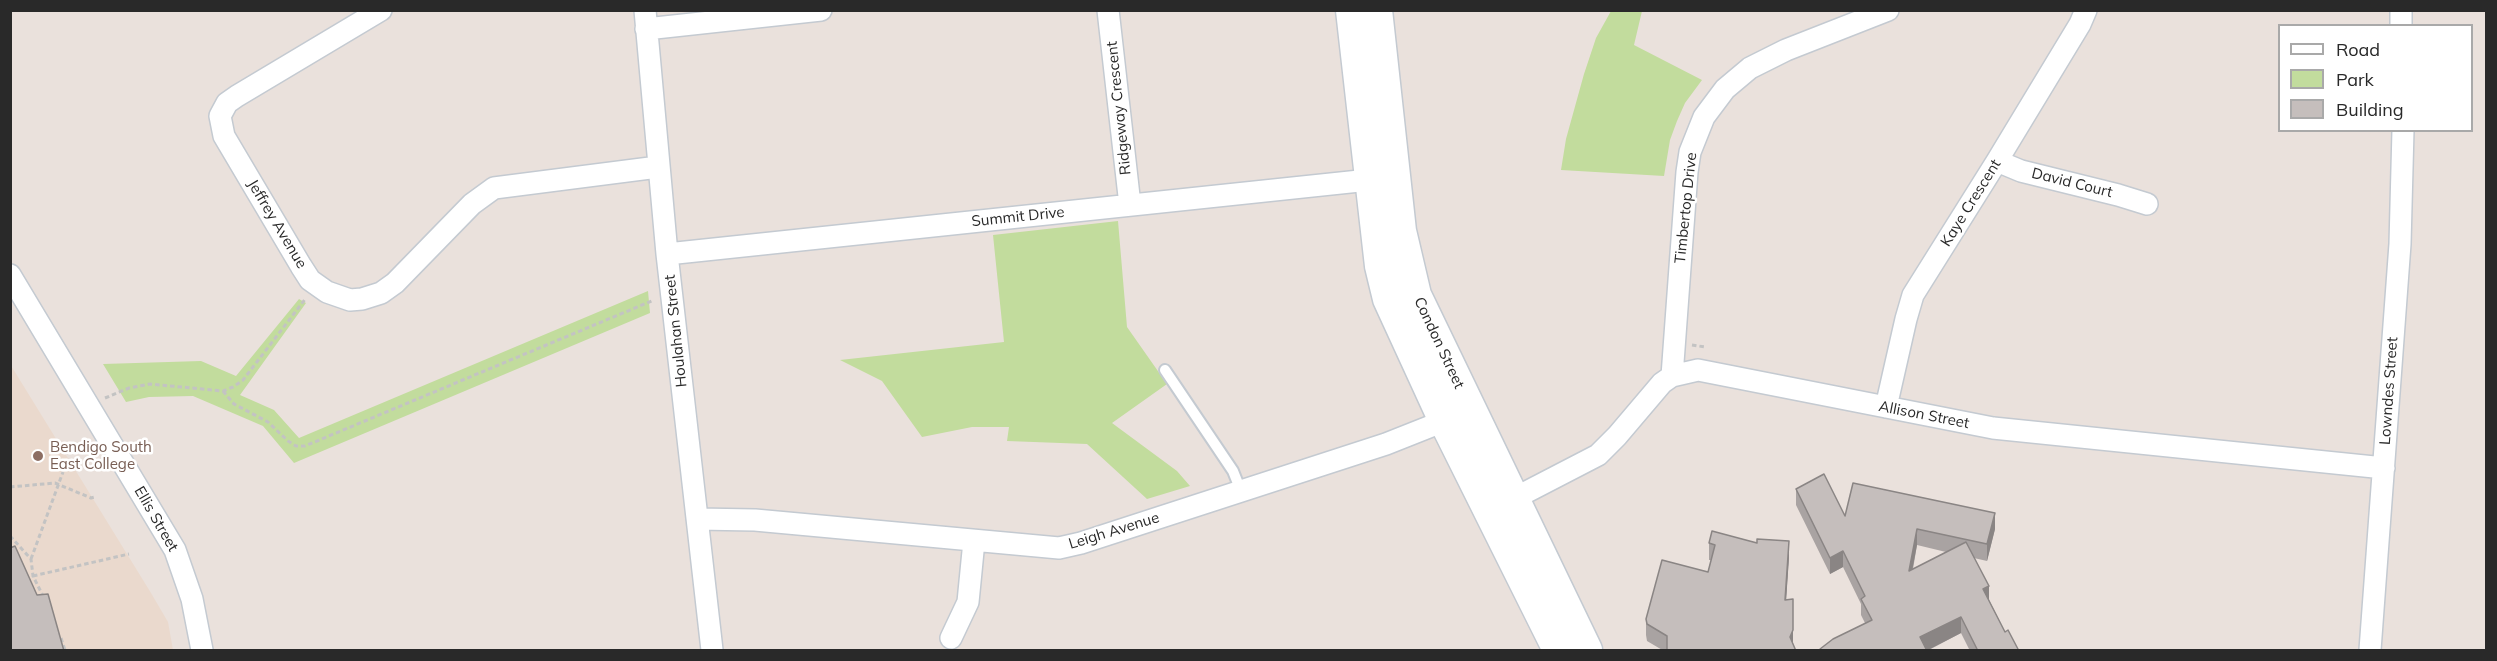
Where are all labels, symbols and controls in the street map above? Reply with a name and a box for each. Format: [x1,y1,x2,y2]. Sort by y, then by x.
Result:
legend [2278,24,2473,132]
text: Road [2336,38,2380,61]
street label: Ridgeway Crescent [1103,40,1135,176]
text: Park [2336,68,2374,91]
text: Building [2336,98,2404,121]
street label: Timbertop Drive [1671,152,1701,264]
street label: Kaye Crescent [1937,156,2005,250]
street label: David Court [2030,164,2114,202]
street label: Jeffrey Avenue [243,176,311,272]
street label: Summit Drive [971,203,1065,231]
street label: Houlahan Street [661,274,691,388]
street label: Condon Street [1410,294,1468,392]
street label: Lowndes Street [2376,336,2402,446]
street label: Allison Street [1877,397,1971,433]
place label: Bendigo South East College [50,438,152,473]
marker: Bendigo South East College [31,449,45,463]
street label: Ellis Street [130,483,182,555]
street label: Leigh Avenue [1067,509,1161,553]

